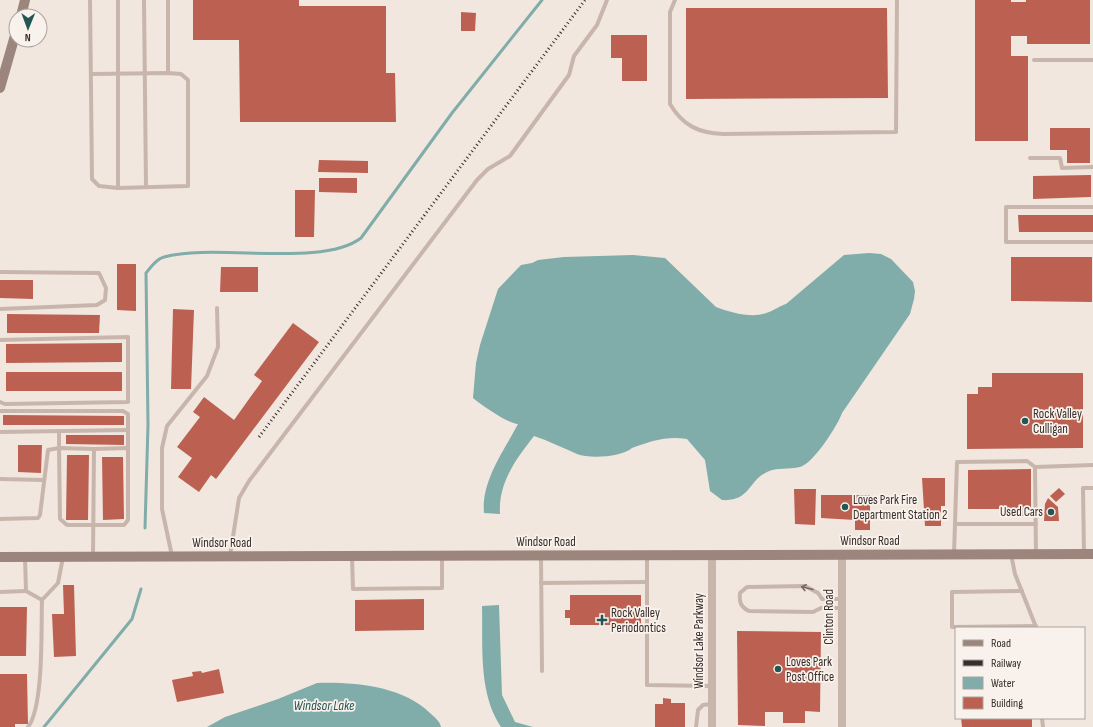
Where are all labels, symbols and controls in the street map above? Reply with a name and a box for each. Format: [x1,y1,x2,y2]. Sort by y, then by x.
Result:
north arrow [8,8,48,48]
text: N [25,31,31,44]
place label: Rock Valley Culligan [1033,406,1082,437]
marker: Rock Valley Culligan [1020,416,1030,426]
place label: Loves Park Fire Department Station 2 [853,492,947,523]
marker: Loves Park Fire Department Station 2 [840,502,850,512]
place label: Used Cars [1000,504,1043,520]
marker: Used Cars [1046,507,1056,517]
street label: Windsor Road [840,533,900,549]
street label: Windsor Road [516,534,576,550]
street label: Windsor Road [192,535,252,551]
one-way arrow [800,583,813,591]
street label: Clinton Road [821,589,837,645]
street label: Windsor Lake Parkway [691,593,707,689]
place label: Rock Valley Periodontics [611,605,666,636]
marker: Rock Valley Periodontics [596,614,608,626]
legend [955,627,1085,719]
text: Road [991,636,1011,651]
place label: Loves Park Post Office [786,654,834,685]
text: Railway [991,656,1022,671]
marker: Loves Park Post Office [773,664,783,674]
text: Water [991,676,1015,691]
text: Building [991,696,1023,711]
water label: Windsor Lake [294,697,355,714]

